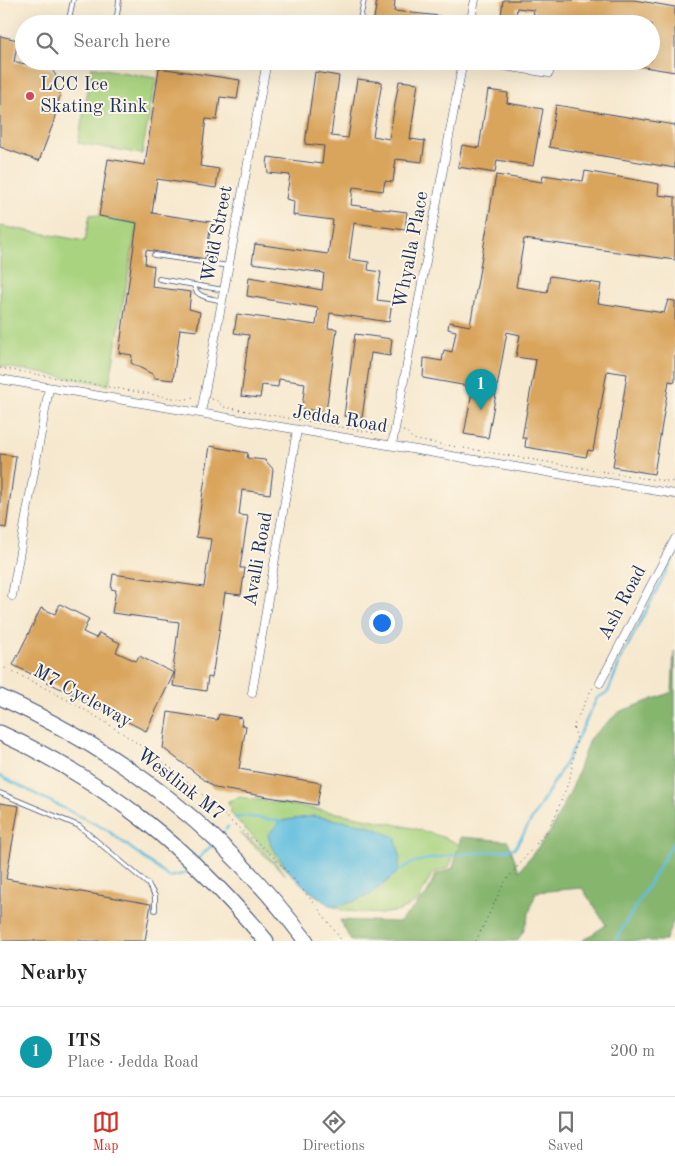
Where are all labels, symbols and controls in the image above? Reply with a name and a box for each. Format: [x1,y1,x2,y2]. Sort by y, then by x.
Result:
search box [15,15,660,70]
icon: search [33,29,61,57]
text: Search here [73,33,170,52]
place label: LCC Ice Skating Rink [40,76,148,117]
marker: LCC Ice Skating Rink [24,90,36,102]
street label: Weld Street [199,184,237,284]
street label: Whyalla Place [391,190,433,310]
pin: 1 [465,369,497,410]
street label: Jedda Road [291,403,389,437]
street label: Avalli Road [241,510,277,608]
street label: Ash Road [596,563,650,643]
your location [369,610,395,636]
street label: M7 Cycleway [29,662,135,732]
street label: Westlink M7 [133,745,227,825]
text: Nearby [20,963,88,984]
text: ITS [67,1032,101,1051]
text: 1 [31,1044,41,1060]
text: 200 m [610,1044,655,1060]
text: Place · Jedda Road [67,1055,199,1071]
tab: Map [92,1108,120,1155]
tab: Directions [303,1108,365,1155]
tab: Saved [548,1108,583,1155]

